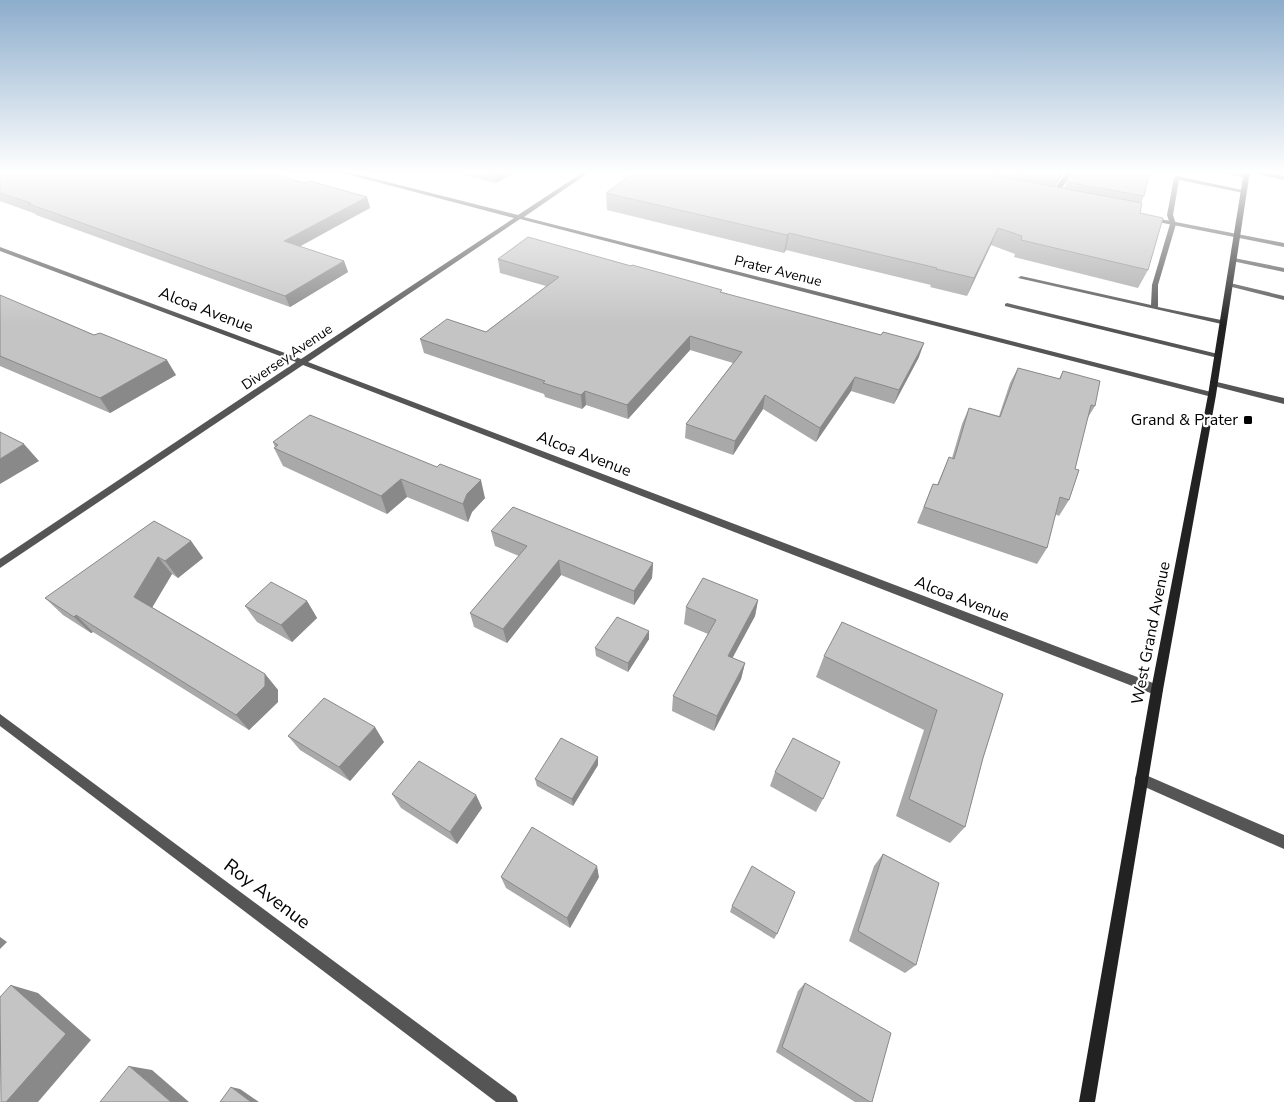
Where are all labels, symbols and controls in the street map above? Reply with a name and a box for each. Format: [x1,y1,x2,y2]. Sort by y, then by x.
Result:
street label: Prater Avenue [732,251,824,291]
street label: Alcoa Avenue [156,282,256,338]
street label: Diversey Avenue [238,320,336,394]
place label: Grand & Prater [1131,409,1238,431]
marker: Grand & Prater [1242,414,1254,426]
street label: Alcoa Avenue [534,426,634,482]
street label: West Grand Avenue [1126,560,1176,706]
street label: Alcoa Avenue [912,571,1012,627]
street label: Roy Avenue [218,853,316,935]

